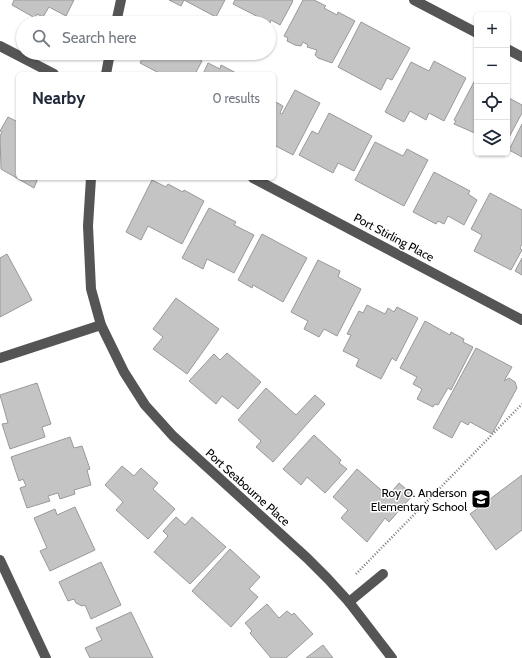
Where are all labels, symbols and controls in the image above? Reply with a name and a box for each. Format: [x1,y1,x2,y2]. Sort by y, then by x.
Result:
map controls [474,12,510,156]
button: + [474,12,510,48]
search box [16,16,276,60]
icon: search [30,27,52,49]
text: Search here [62,29,137,47]
button: − [474,48,510,84]
button: locate [474,84,510,120]
text: Nearby [32,88,85,108]
text: 0 results [212,90,260,106]
button: layers [474,120,510,156]
street label: Port Stirling Place [351,210,437,264]
street label: Port Seabourne Place [203,445,293,529]
place label: Roy O. Anderson Elementary School [371,485,467,514]
school or university icon: Roy O. Anderson Elementary School [470,488,492,510]

